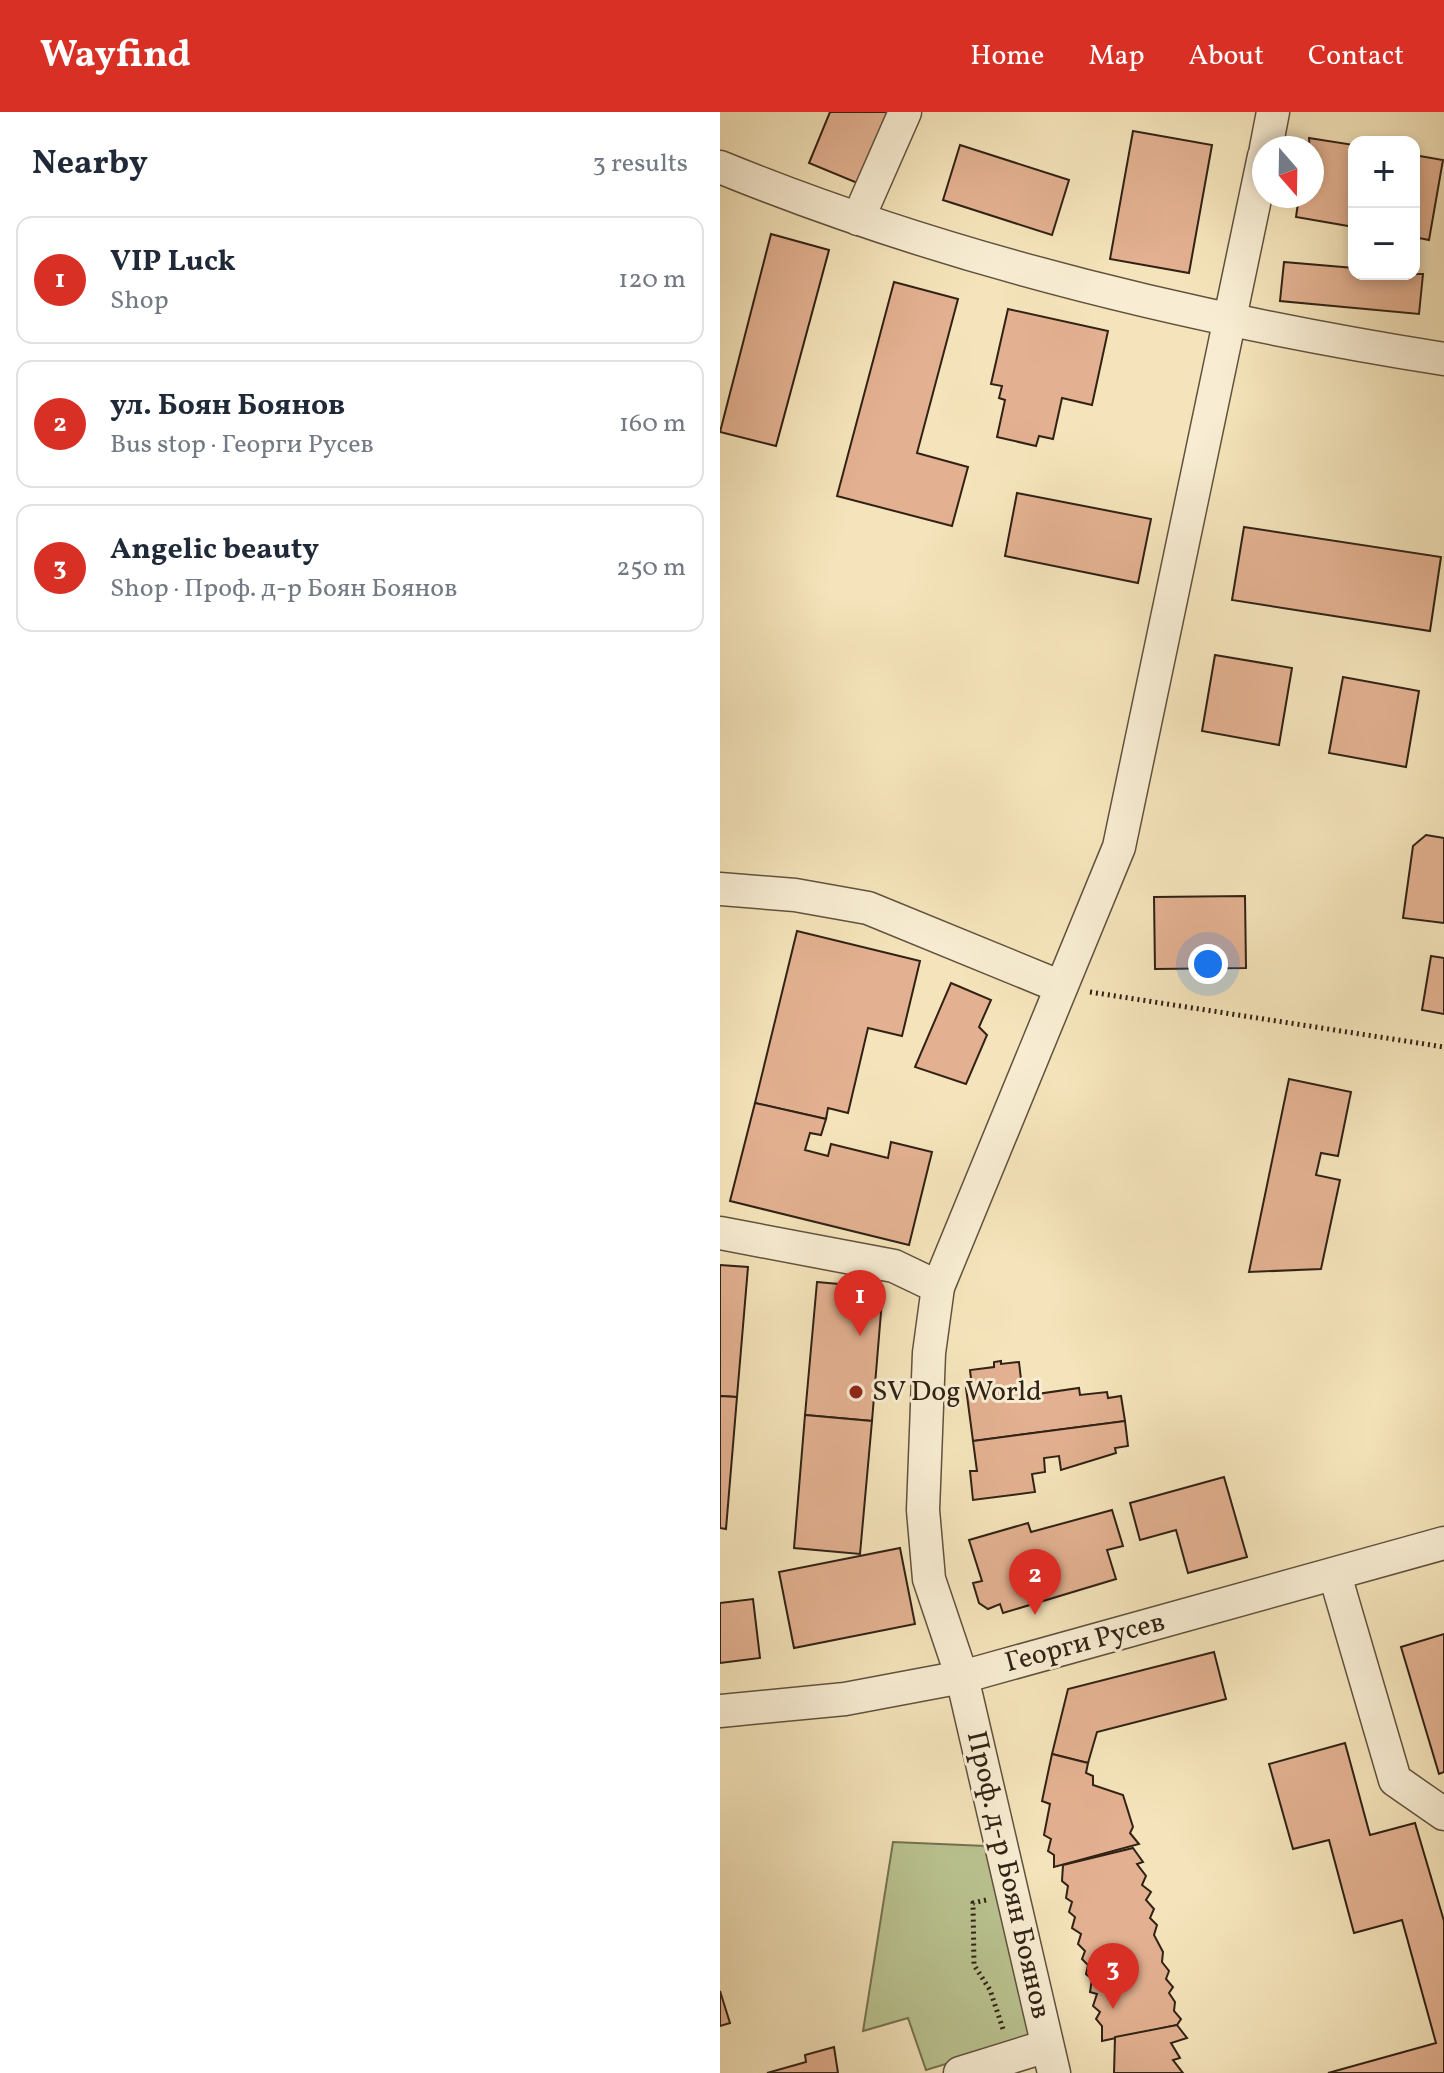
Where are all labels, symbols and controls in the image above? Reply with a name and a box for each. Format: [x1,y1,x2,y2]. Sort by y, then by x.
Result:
text: Wayfind [40,30,191,83]
text: Home [970,37,1044,76]
text: Map [1088,37,1144,76]
text: About [1188,37,1264,76]
text: Contact [1308,37,1404,76]
north arrow [1252,136,1324,208]
map controls [1348,136,1420,280]
button: + [1348,136,1420,208]
text: Nearby [32,141,148,188]
text: 3 results [592,146,688,182]
button: − [1348,208,1420,280]
text: VIP Luck [110,241,236,283]
text: 1 [55,262,65,298]
text: 120 m [618,262,686,298]
text: Shop [110,283,169,319]
text: ул. Боян Боянов [110,385,345,427]
text: 2 [53,406,67,442]
text: 160 m [619,406,686,442]
text: Bus stop · Георги Русев [110,427,374,463]
text: Angelic beauty [110,529,319,571]
text: 3 [53,550,67,586]
text: 250 m [616,550,686,586]
text: Shop · Проф. д-р Боян Боянов [110,571,457,607]
your location [1188,944,1228,984]
pin: 1 [834,1270,886,1336]
place label: SV Dog World [872,1373,1042,1412]
marker: SV Dog World [847,1383,865,1401]
pin: 2 [1009,1549,1061,1615]
street label: Георги Русев [1001,1603,1169,1683]
street label: Проф. д-р Боян Боянов [956,1727,1060,2023]
pin: 3 [1087,1943,1139,2009]

